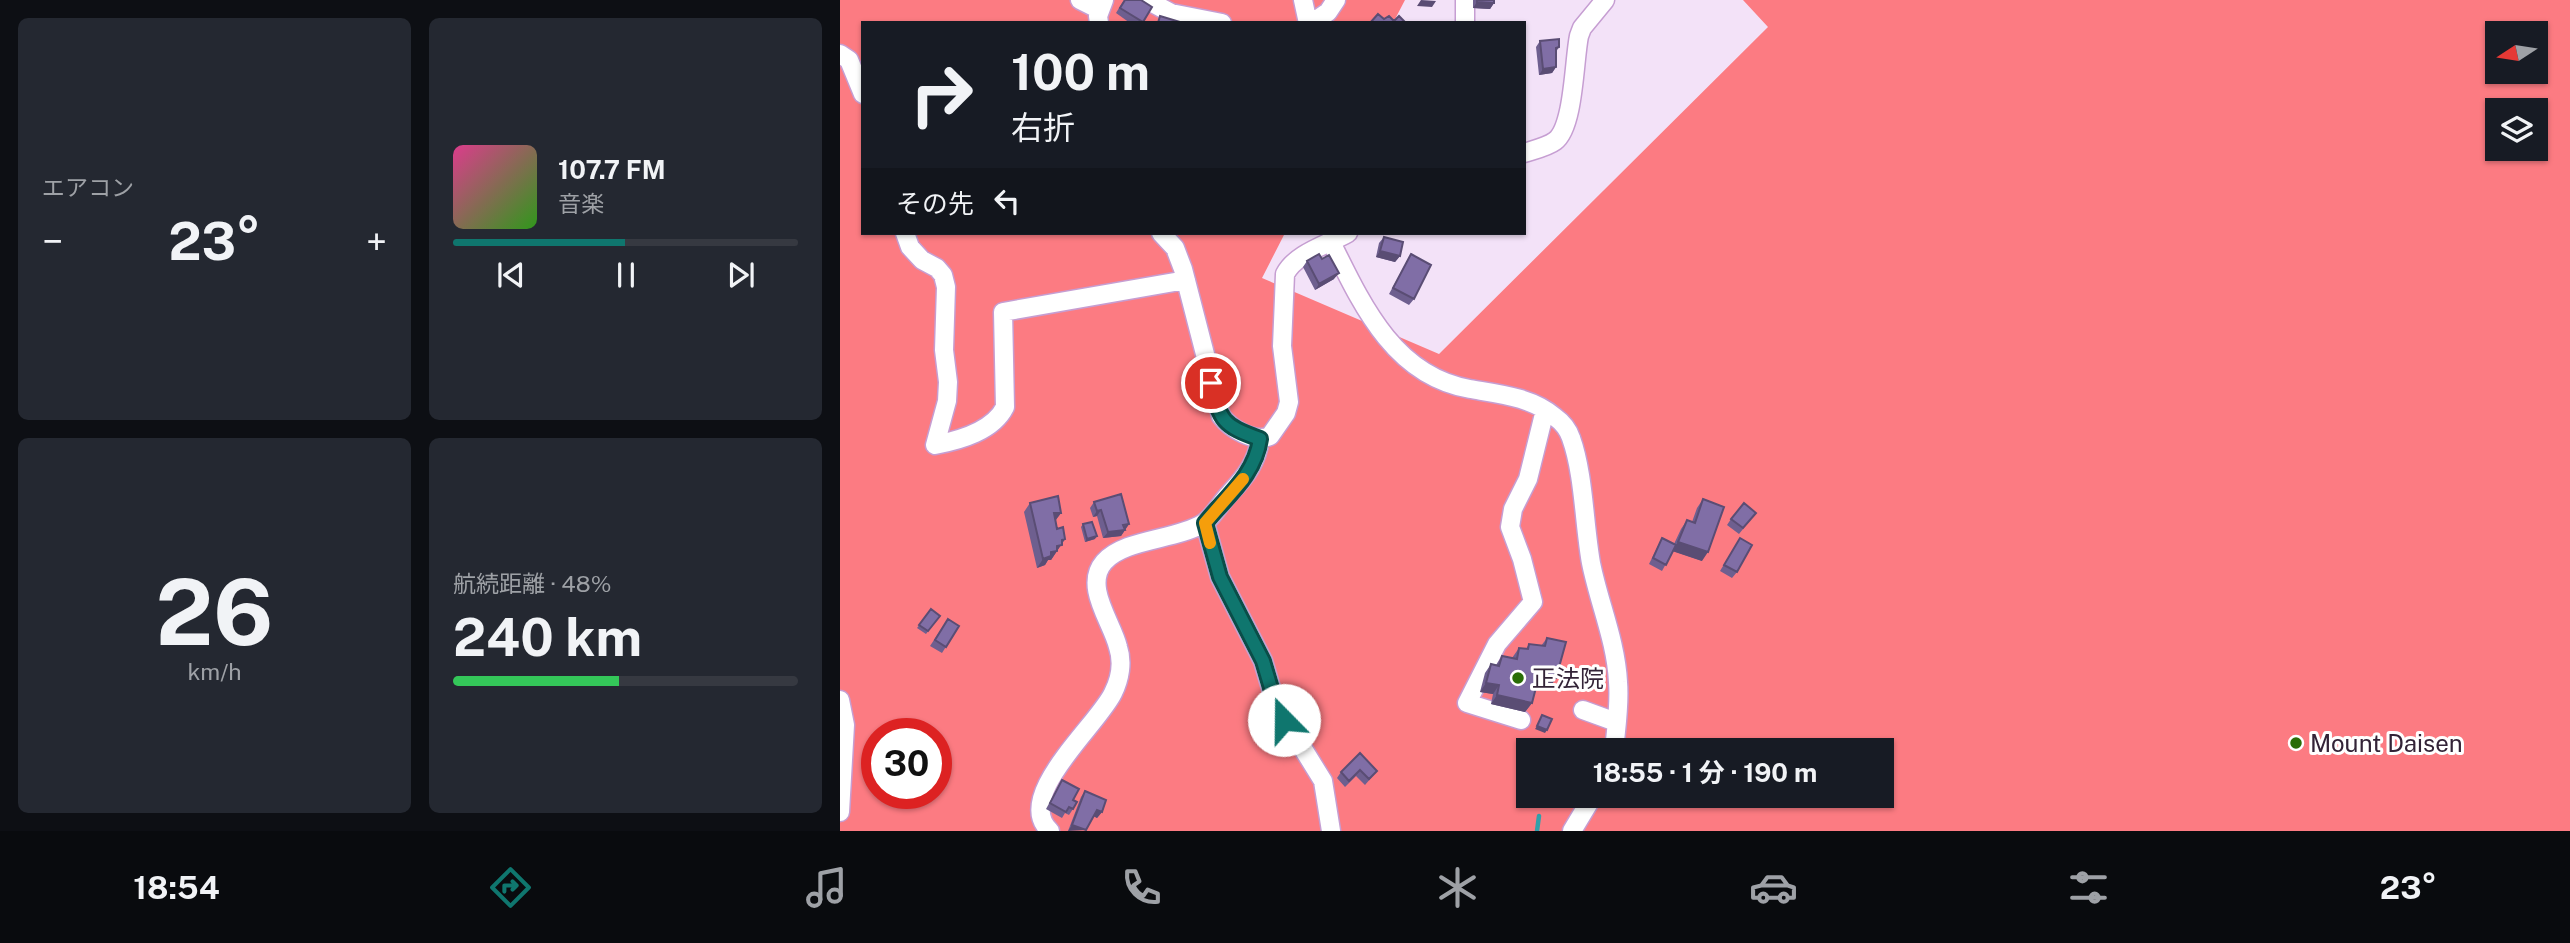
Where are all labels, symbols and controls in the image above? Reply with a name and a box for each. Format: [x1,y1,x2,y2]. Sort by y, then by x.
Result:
north arrow [2485,21,2548,84]
map controls [2485,21,2548,161]
text: 100 m [1011,43,1150,101]
icon: right [896,49,987,140]
button: layers [2485,98,2548,161]
text: 右折 [1011,109,1075,146]
text: 107.7 FM [558,154,666,185]
text: エアコン [42,174,134,201]
icon: left [988,182,1026,220]
text: その先 [896,188,974,219]
text: 音楽 [558,190,604,217]
text: 23° [168,211,261,272]
text: − [42,219,63,264]
text: + [366,219,387,264]
icon: previous [492,256,530,294]
icon: pause [607,256,645,294]
icon: next [722,256,760,294]
pin [1181,353,1241,413]
icon: arrive [1192,364,1230,402]
text: 26 [156,559,273,665]
text: 航続距離 · 48% [453,570,611,597]
text: 240 km [453,607,642,668]
text: km/h [187,658,242,685]
place label: 正法院 [1532,664,1604,692]
marker: 正法院 [1510,670,1526,686]
position arrow [1247,683,1321,757]
speed limit sign: 30 [861,718,952,809]
place label: Mount Daisen [2310,729,2463,757]
marker: Mount Daisen [2288,735,2304,751]
text: 18:55 · 1 分 · 190 m [1593,757,1817,788]
icon: directions [486,863,535,912]
icon: music [802,863,851,912]
icon: phone [1117,863,1166,912]
icon: climate [1433,863,1482,912]
icon: car [1749,863,1798,912]
icon: filters [2064,863,2113,912]
text: 18:54 [133,869,220,906]
text: 23° [2380,869,2437,906]

